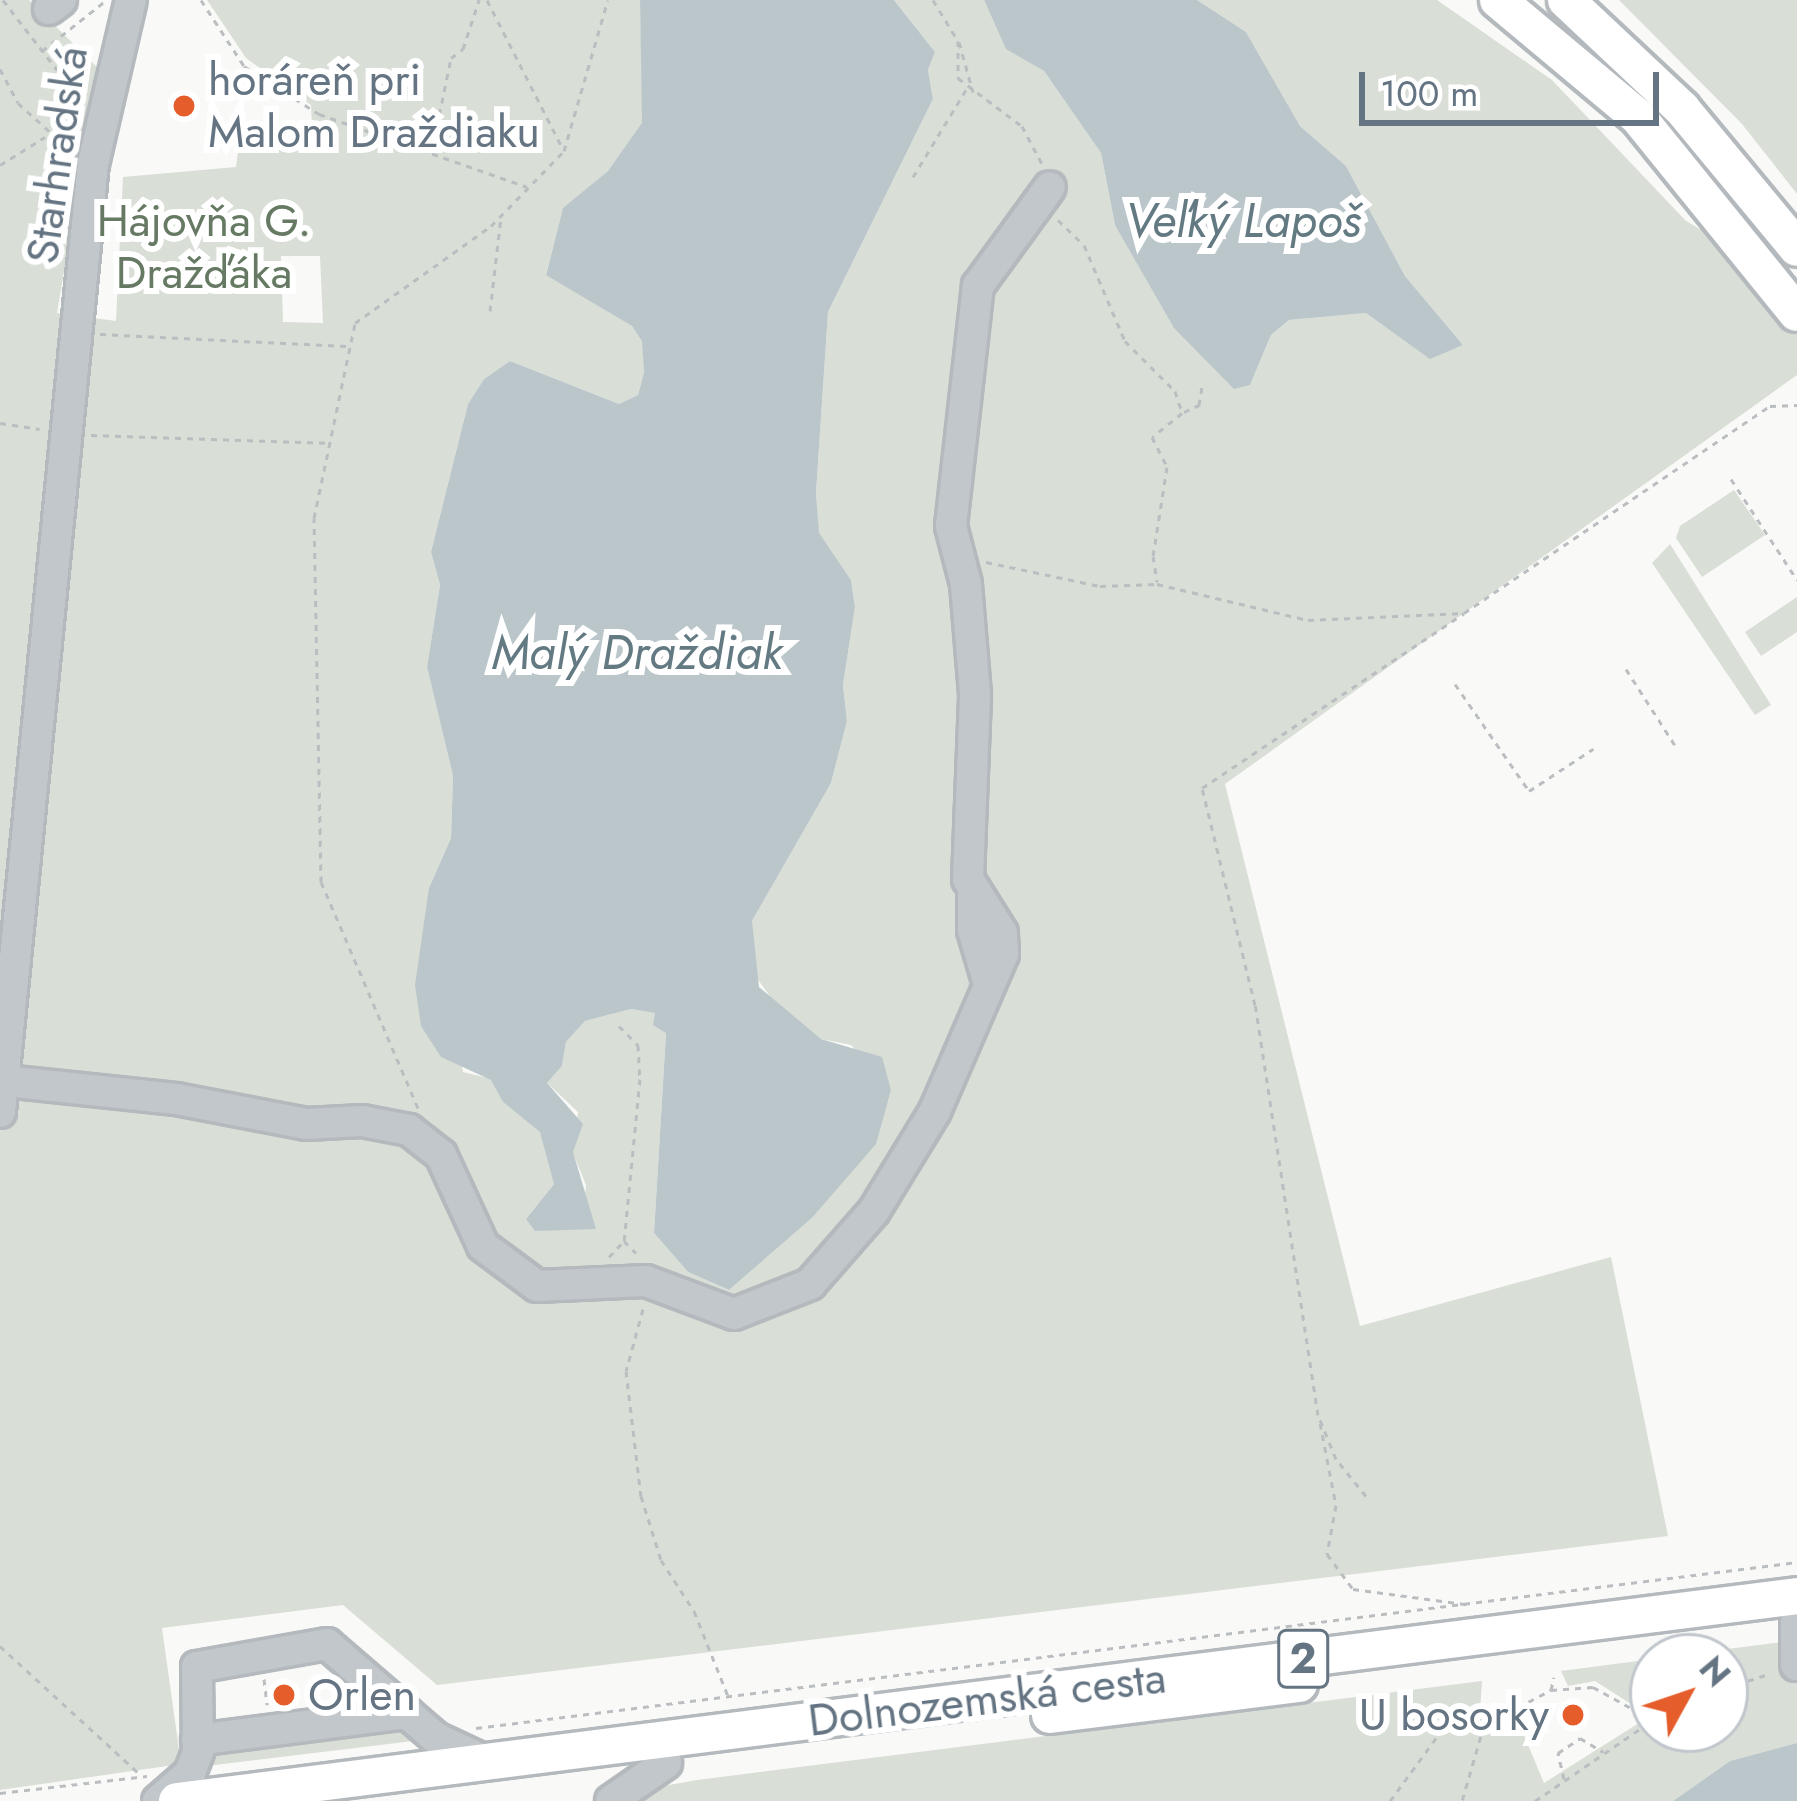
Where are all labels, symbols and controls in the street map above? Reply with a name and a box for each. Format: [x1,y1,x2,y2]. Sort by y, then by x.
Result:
street label: Starhradská [15,43,99,267]
scale bar [1365,48,1665,122]
place label: horáreň pri Malom Draždiaku [208,53,540,159]
text: 100 m [1380,67,1478,119]
marker: horáreň pri Malom Draždiaku [171,93,197,119]
water label: Veľký Lapoš [1125,192,1361,250]
park label: Hájovňa G. Dražďáka [97,194,311,300]
water label: Malý Draždiak [491,624,783,682]
road number: 2 [1276,1623,1330,1695]
north arrow [1629,1633,1749,1753]
text: N [1688,1646,1741,1697]
street label: Dolnozemská cesta [805,1650,1169,1748]
place label: Orlen [308,1668,416,1722]
marker: Orlen [271,1682,297,1708]
place label: U bosorky [1359,1688,1549,1742]
marker: U bosorky [1560,1702,1586,1728]

